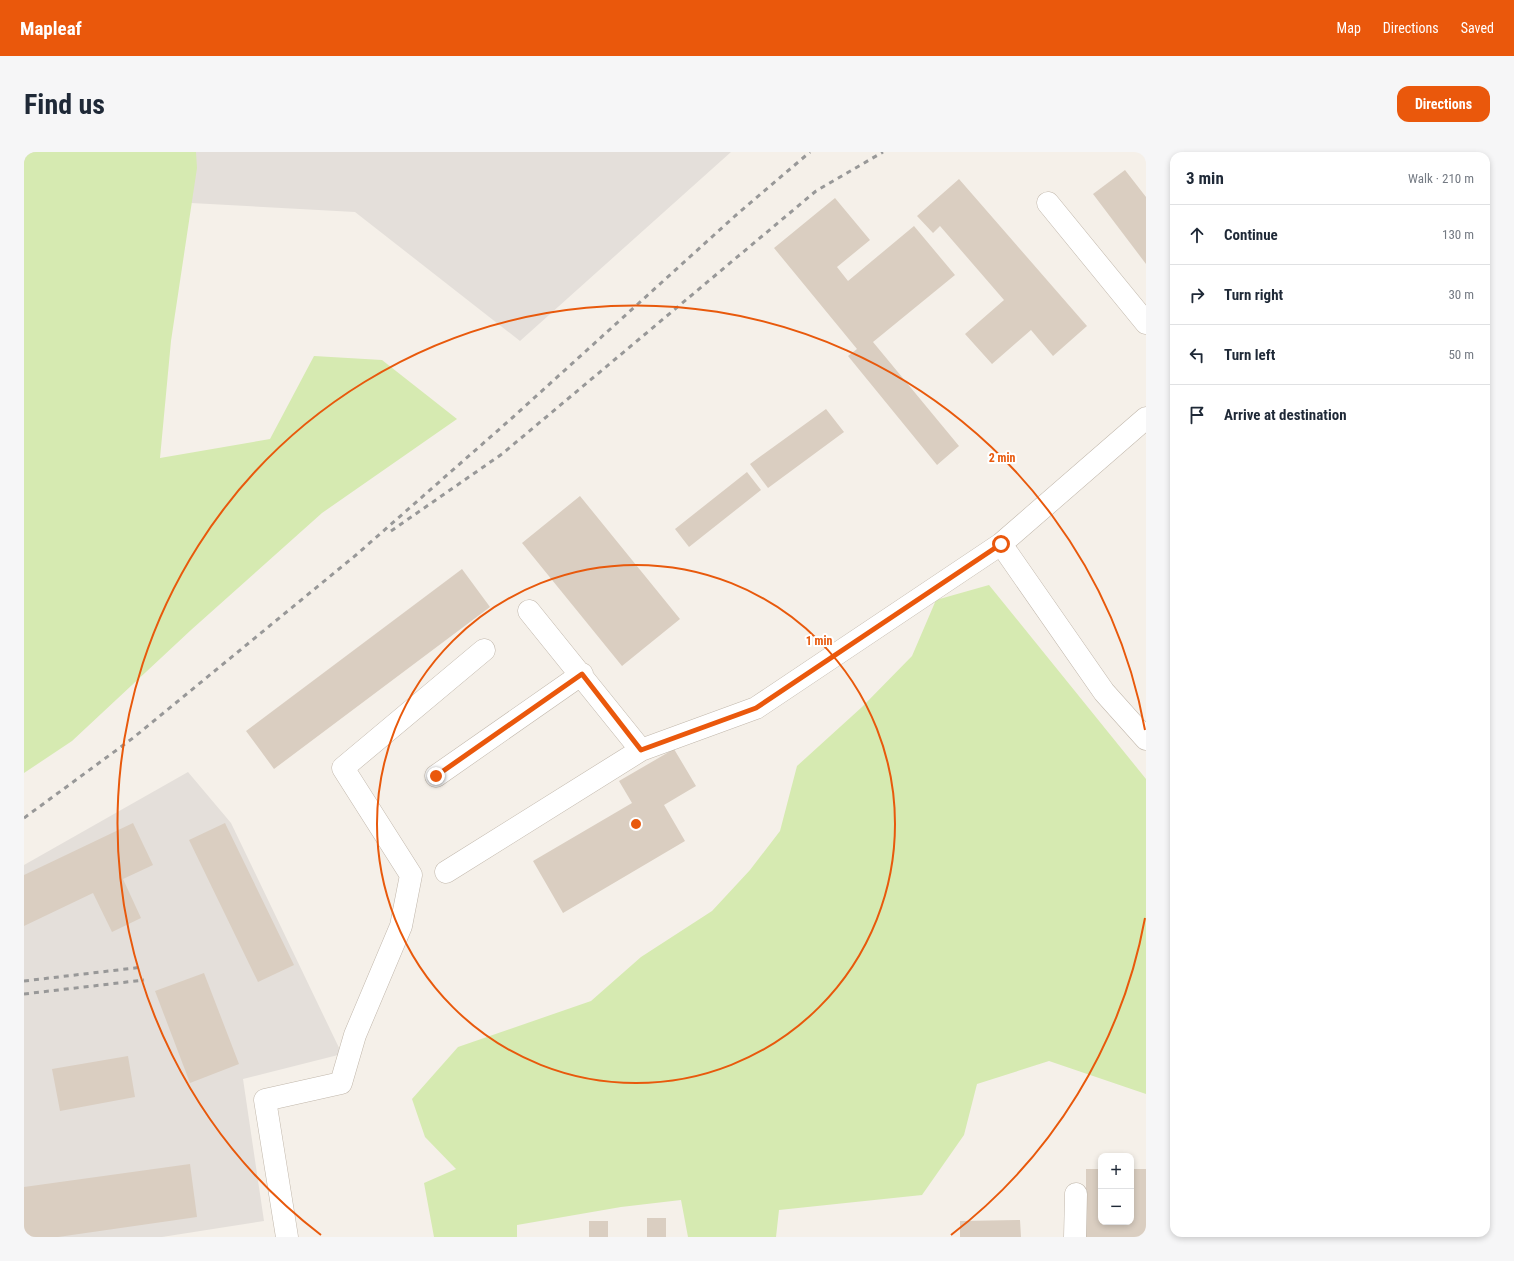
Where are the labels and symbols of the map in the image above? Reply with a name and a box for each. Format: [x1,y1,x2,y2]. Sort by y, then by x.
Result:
text: 2 min [989,451,1015,465]
route start [992,535,1010,553]
text: 1 min [806,634,832,648]
route end [427,767,445,785]
centre of rings [629,817,643,831]

